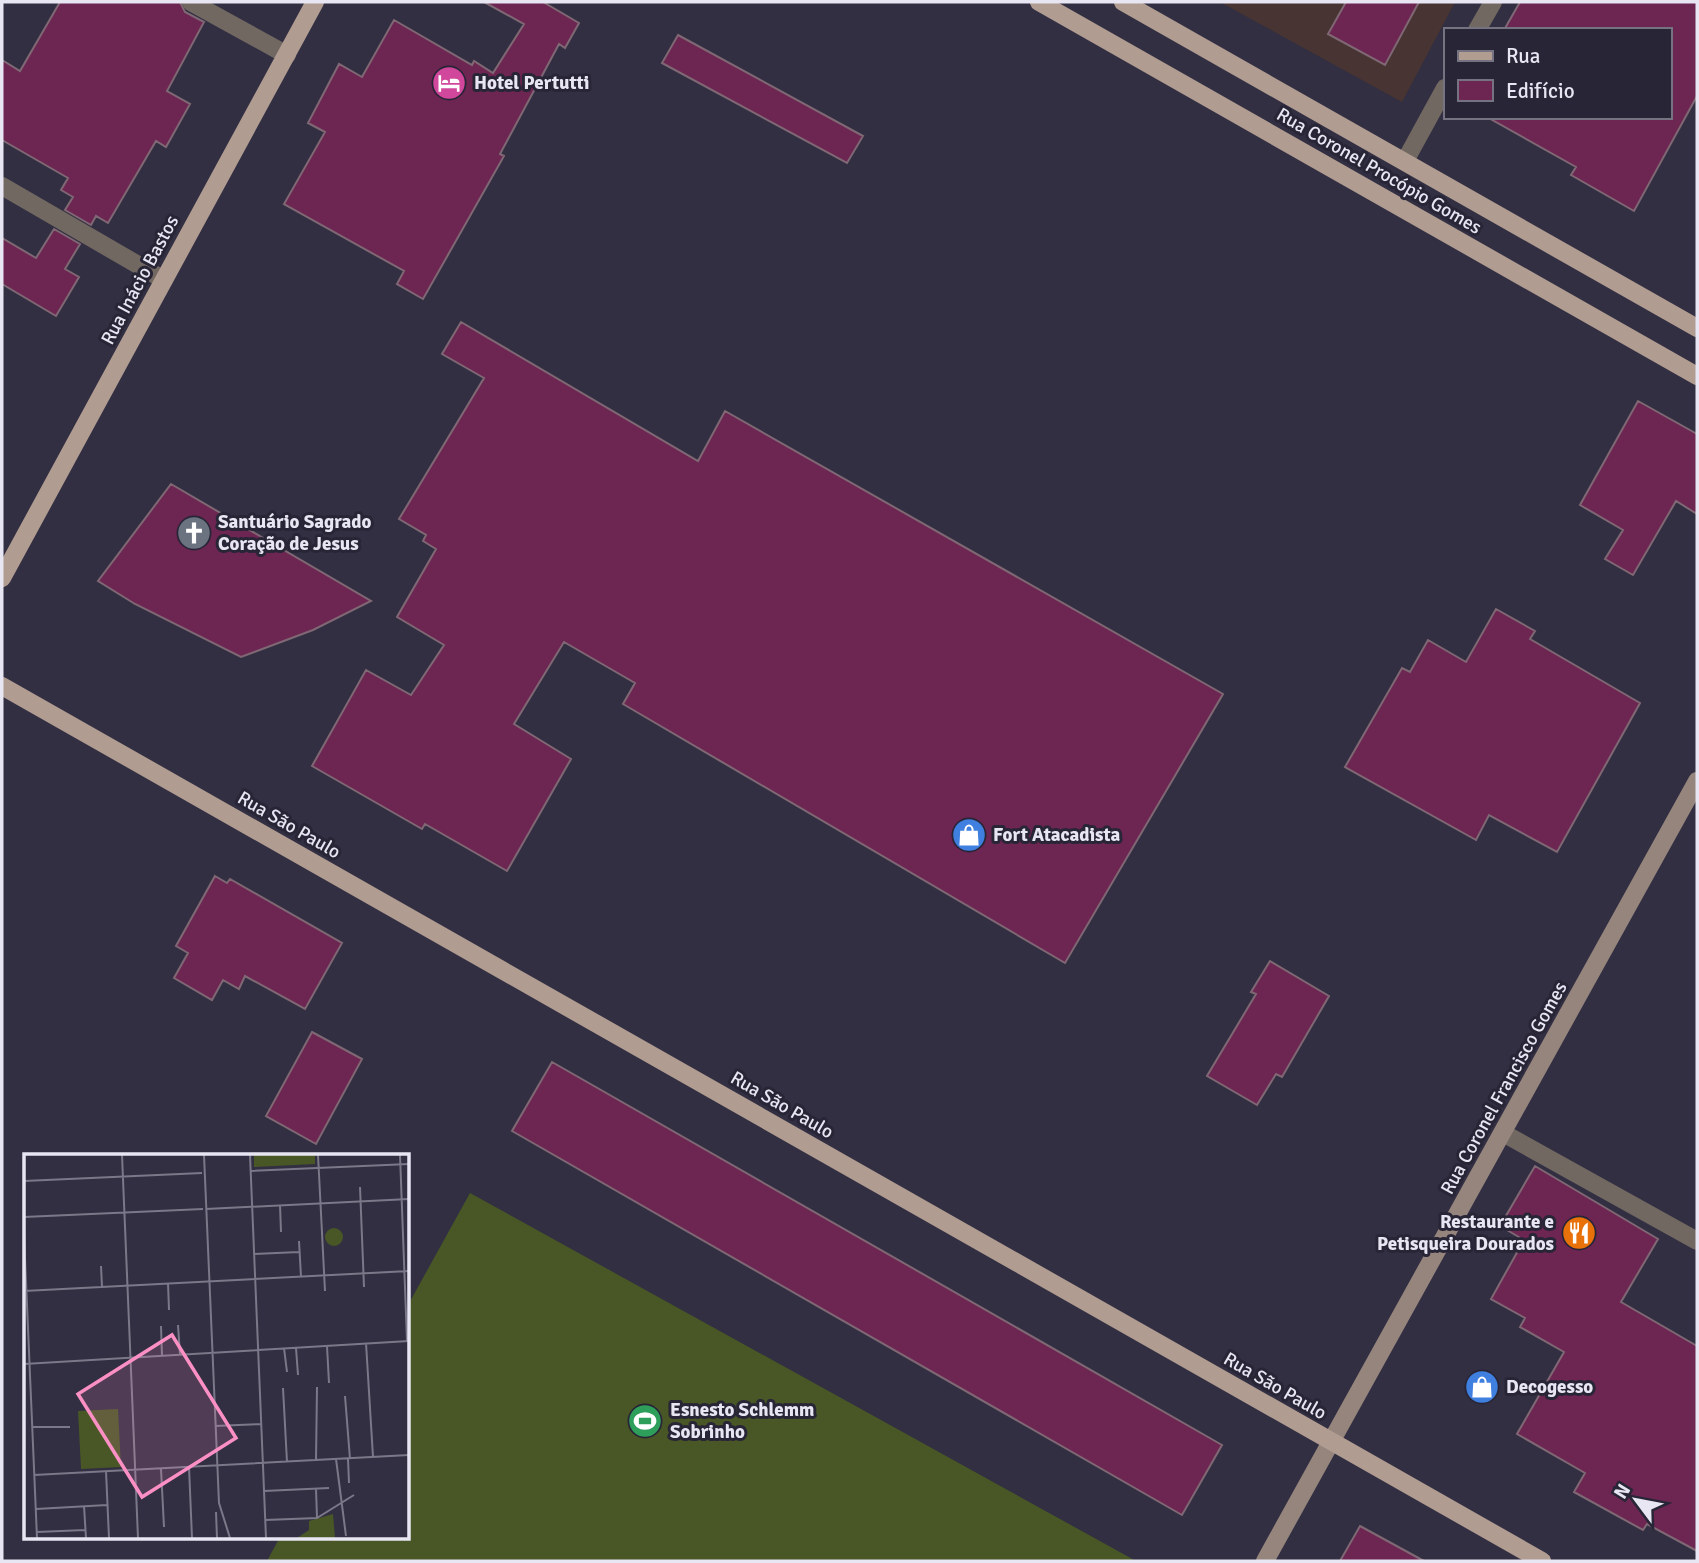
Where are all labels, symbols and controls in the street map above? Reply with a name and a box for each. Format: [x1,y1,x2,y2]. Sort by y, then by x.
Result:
legend [1444,28,1671,119]
text: Rua [1506,43,1540,69]
hotel icon: Hotel Pertutti [430,64,468,102]
place label: Hotel Pertutti [474,71,589,95]
text: Edifício [1506,78,1575,104]
street label: Rua Coronel Procópio Gomes [1272,102,1486,240]
street label: Rua Inácio Bastos [96,211,184,349]
place label: Santuário Sagrado Coração de Jesus [218,510,371,556]
church icon: Santuário Sagrado Coração de Jesus [175,514,213,552]
street label: Rua São Paulo [233,786,345,864]
shop icon: Fort Atacadista [950,816,988,854]
place label: Fort Atacadista [993,823,1121,847]
street label: Rua Coronel Francisco Gomes [1435,977,1573,1199]
street label: Rua São Paulo [726,1066,838,1144]
inset map [24,1154,410,1538]
place label: Restaurante e Petisqueira Dourados [1377,1210,1554,1256]
restaurant icon: Restaurante e Petisqueira Dourados [1560,1214,1598,1252]
street label: Rua São Paulo [1219,1347,1331,1425]
shop icon: Decogesso [1463,1368,1501,1406]
place label: Decogesso [1506,1375,1593,1399]
place label: Esnesto Schlemm Sobrinho [670,1398,814,1444]
sports icon: Esnesto Schlemm Sobrinho [626,1402,664,1440]
north arrow [1601,1465,1671,1535]
text: N [1609,1480,1636,1503]

